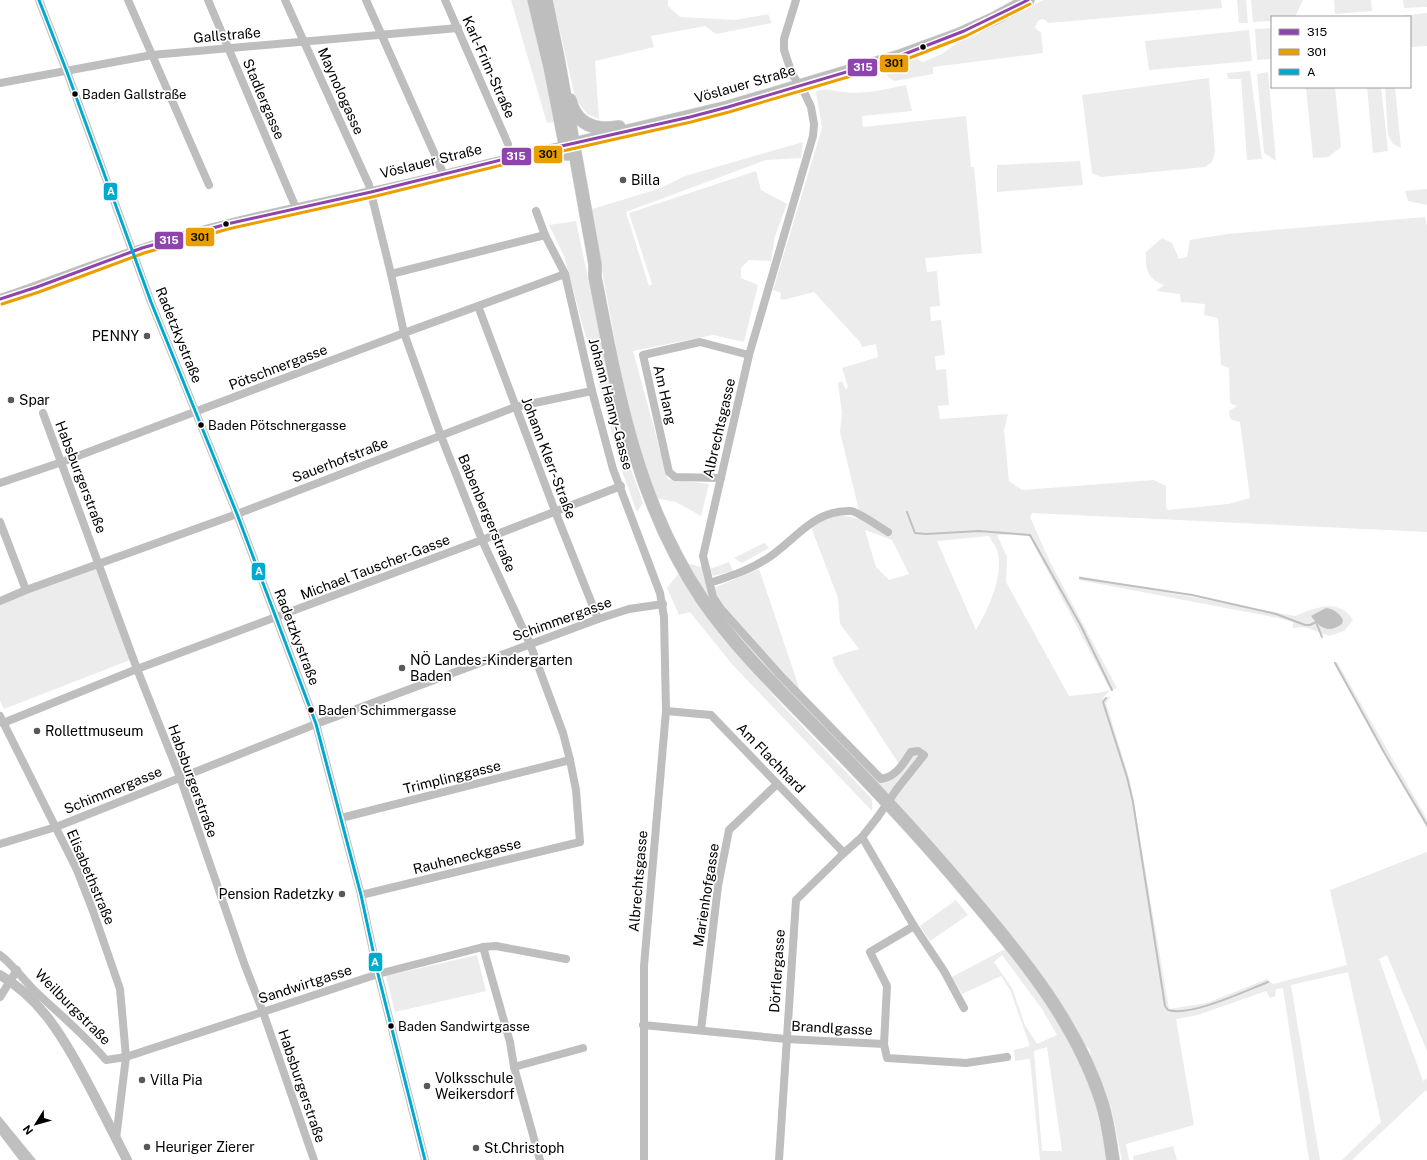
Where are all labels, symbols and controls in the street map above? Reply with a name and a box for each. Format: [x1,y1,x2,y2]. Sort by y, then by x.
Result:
street label: Karl-Frim-Straße [459,13,519,121]
legend [1271,16,1411,88]
street label: Gallstraße [193,24,261,46]
text: 315 [1307,25,1327,39]
unlabelled marker [918,42,928,52]
street label: Maynologasse [315,45,367,137]
text: 301 [1307,45,1327,59]
line badge: 301 [879,54,909,73]
street label: Stadlergasse [240,56,288,142]
text: 301 [884,57,904,69]
line badge: 315 [847,58,878,77]
text: 315 [853,61,873,73]
street label: Vöslauer Straße [693,62,797,106]
text: A [1307,65,1316,79]
place label: Baden Gallstraße [82,87,186,102]
marker: Baden Gallstraße [70,89,80,99]
street label: Vöslauer Straße [378,141,484,181]
line badge: 301 [533,145,563,164]
line badge: 315 [501,147,532,166]
text: 301 [538,148,558,160]
text: 315 [506,150,526,162]
place label: Billa [631,172,660,188]
marker: Billa [618,175,628,185]
line badge: A [103,182,118,201]
text: A [107,185,115,197]
unlabelled marker [221,219,231,229]
line badge: 301 [185,227,215,247]
line badge: 315 [154,231,184,250]
text: 301 [190,231,210,243]
text: 315 [159,234,179,246]
street label: Radetzkystraße [152,285,206,385]
place label: PENNY [92,328,139,344]
marker: PENNY [142,331,152,341]
street label: Johann Hanny-Gasse [586,336,636,472]
street label: Pötschnergasse [227,341,329,393]
street label: Am Hang [650,364,680,427]
street label: Albrechtsgasse [700,377,738,479]
place label: Spar [19,392,50,408]
marker: Spar [6,395,16,405]
street label: Johann Klerr-Straße [518,395,580,521]
place label: Baden Pötschnergasse [208,418,346,433]
street label: Habsburgerstraße [52,419,110,535]
marker: Baden Pötschnergasse [196,420,206,430]
street label: Sauerhofstraße [290,434,390,486]
street label: Babenbergerstraße [455,452,519,574]
street label: Michael Tauscher-Gasse [298,531,452,603]
line badge: A [251,562,266,581]
text: A [255,565,263,577]
street label: Radetzkystraße [271,586,323,688]
street label: Schimmergasse [510,594,614,644]
place label: NÖ Landes-Kindergarten Baden [410,650,573,684]
marker: NÖ Landes-Kindergarten Baden [397,663,407,673]
place label: Baden Schimmergasse [318,703,456,718]
marker: Baden Schimmergasse [306,705,316,715]
street label: Am Flachhard [734,720,808,796]
street label: Habsburgerstraße [165,722,221,840]
place label: Rollettmuseum [45,723,143,739]
marker: Rollettmuseum [32,726,42,736]
street label: Trimplinggasse [402,757,502,797]
street label: Schimmergasse [62,763,164,817]
street label: Elisabethstraße [64,827,118,927]
street label: Albrechtsgasse [626,830,650,932]
street label: Rauheneckgasse [411,835,523,877]
street label: Marienhofgasse [690,842,722,948]
place label: Pension Radetzky [219,886,334,902]
marker: Pension Radetzky [337,889,347,899]
street label: Dörflergasse [766,929,788,1013]
line badge: A [368,952,383,972]
text: A [371,956,379,968]
street label: Sandwirtgasse [256,961,354,1007]
street label: Weilburgstraße [32,966,114,1048]
street label: Brandlgasse [791,1018,873,1038]
place label: Baden Sandwirtgasse [398,1019,530,1034]
marker: Baden Sandwirtgasse [386,1021,396,1031]
street label: Habsburgerstraße [275,1027,329,1145]
place label: Volksschule Weikersdorf [435,1070,515,1102]
place label: Villa Pia [150,1072,202,1088]
marker: Villa Pia [137,1075,147,1085]
marker: Volksschule Weikersdorf [422,1081,432,1091]
north arrow [16,1104,56,1144]
text: N [21,1123,35,1137]
place label: Heuriger Zierer [155,1139,255,1155]
place label: St.Christoph [484,1140,564,1156]
marker: Heuriger Zierer [142,1142,152,1152]
marker: St.Christoph [471,1143,481,1153]

